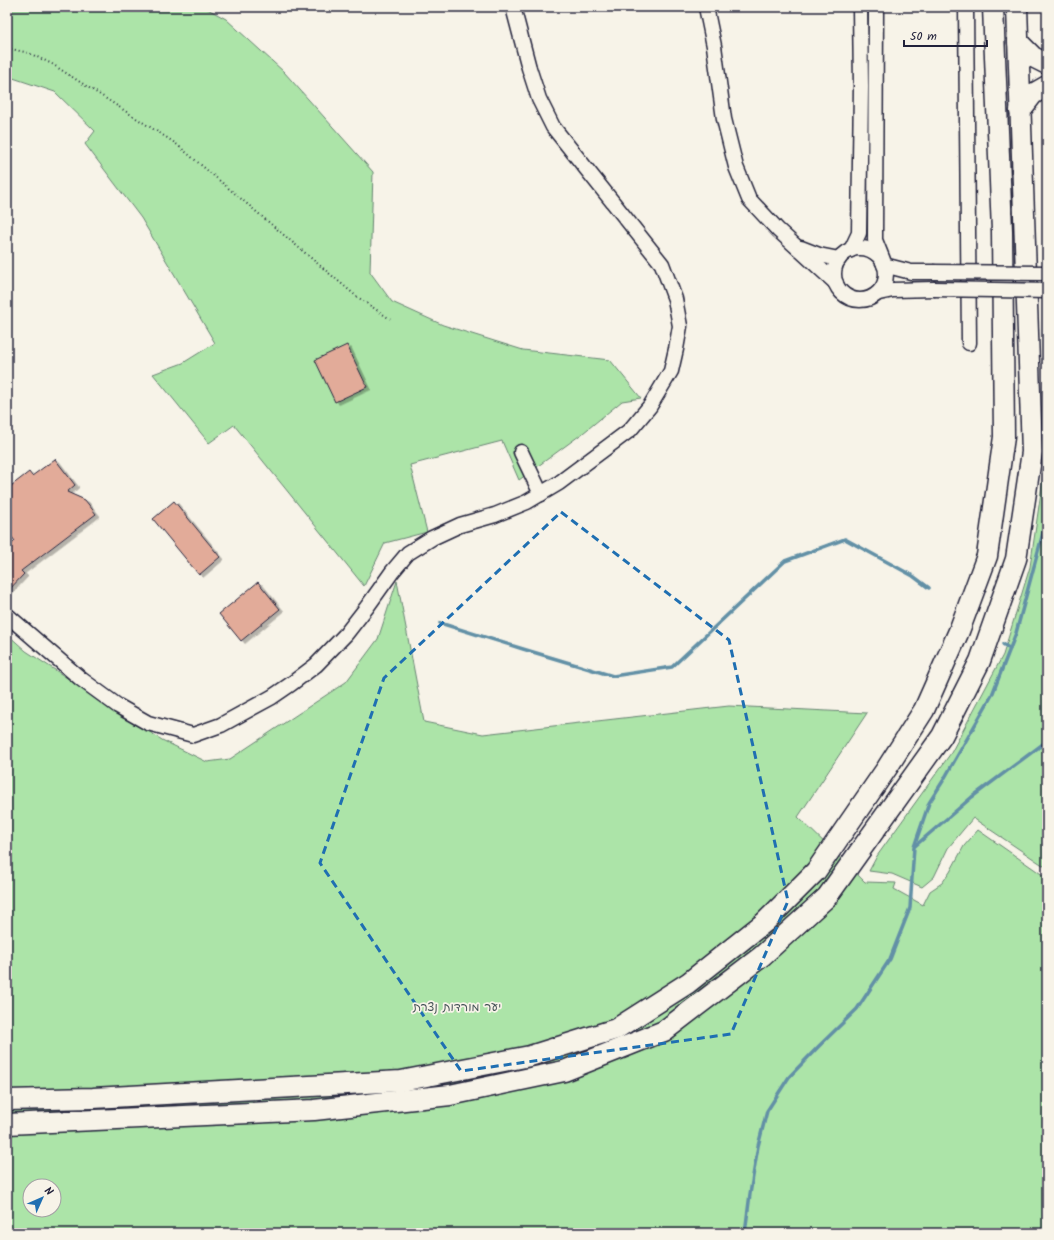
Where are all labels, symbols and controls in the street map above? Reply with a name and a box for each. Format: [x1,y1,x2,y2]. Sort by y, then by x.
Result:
scale bar [904,22,987,48]
text: 50 m [910,27,937,46]
park label: יער מורדות נצרת [412,998,501,1017]
north arrow [22,1178,62,1218]
text: N [40,1183,57,1200]

